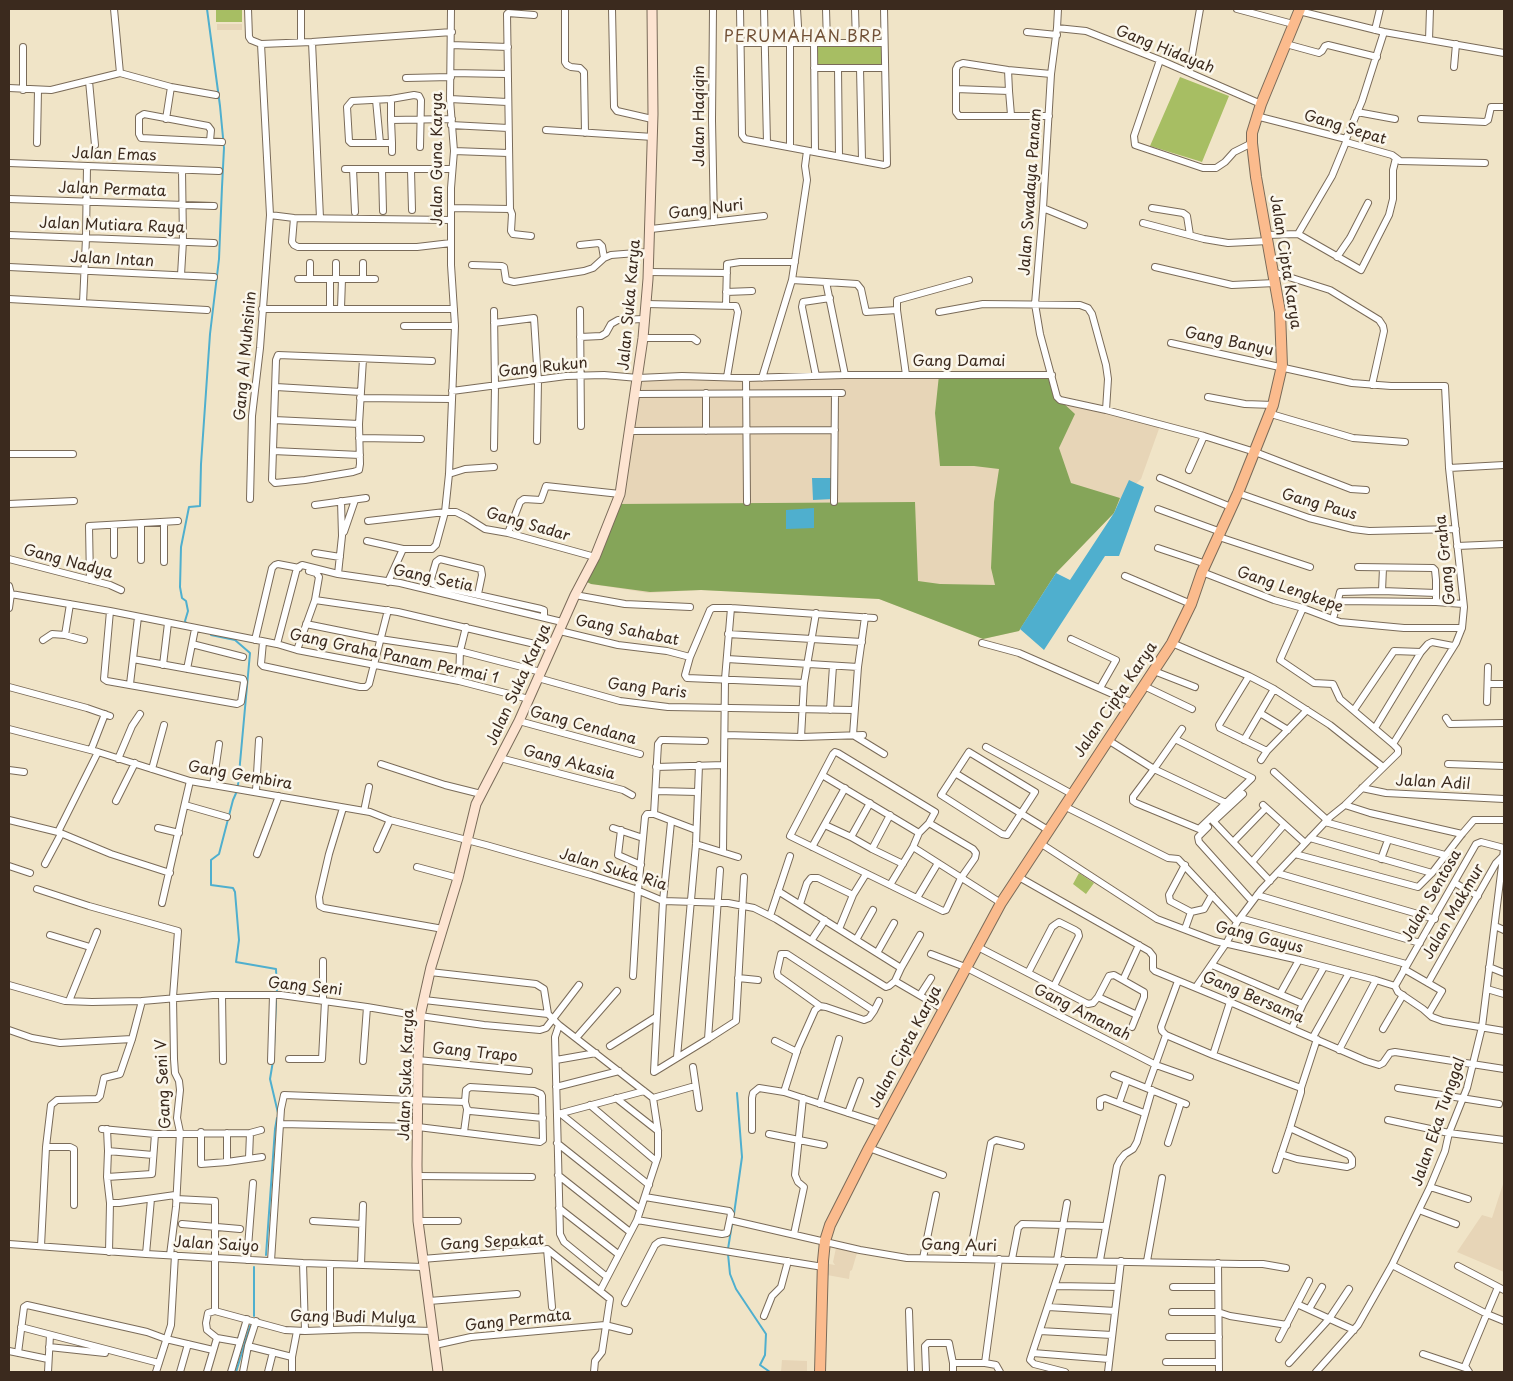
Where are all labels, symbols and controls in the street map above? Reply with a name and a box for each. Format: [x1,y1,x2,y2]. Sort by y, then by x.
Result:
street label: Gang Hidayah [1113,22,1217,78]
district label: PERUMAHAN BRP [723,28,883,48]
street label: Jalan Haqiqin [691,65,709,167]
street label: Jalan Guna Karya [429,92,447,226]
street label: Gang Sepat [1302,107,1388,149]
street label: Jalan Swadaya Panam [1016,108,1046,276]
street label: Jalan Emas [71,145,157,165]
street label: Jalan Permata [58,179,166,201]
street label: Jalan Cipta Karya [1266,194,1304,330]
street label: Gang Nuri [667,196,745,224]
street label: Jalan Mutiara Raya [39,214,185,238]
street label: Jalan Suka Karya [615,239,645,371]
street label: Jalan Intan [70,249,154,271]
street label: Gang Al Muhsinin [231,290,261,422]
street label: Gang Banyu [1183,324,1275,360]
street label: Gang Damai [913,353,1005,371]
street label: Gang Rukun [498,354,588,382]
street label: Gang Paus [1279,486,1359,524]
street label: Gang Sadar [484,504,572,546]
street label: Gang Graha [1432,514,1460,606]
street label: Gang Nadya [21,541,115,583]
street label: Gang Setia [391,562,475,596]
street label: Gang Lengkepe [1234,563,1346,617]
street label: Gang Sahabat [574,612,680,650]
street label: Jalan Suka Karya [483,622,555,748]
street label: Gang Graha Panam Permai 1 [288,626,500,688]
street label: Jalan Cipta Karya [1071,639,1161,761]
street label: Gang Paris [606,675,688,703]
street label: Gang Cendana [528,703,638,749]
street label: Gang Akasia [521,742,617,784]
street label: Gang Gembira [186,758,294,794]
street label: Jalan Adil [1395,772,1471,794]
street label: Jalan Suka Ria [557,845,669,895]
street label: Jalan Sentosa [1398,847,1466,945]
street label: Jalan Makmur [1419,861,1489,963]
street label: Gang Gayus [1213,918,1305,958]
street label: Gang Bersama [1200,969,1306,1027]
street label: Gang Seni [267,974,343,1000]
street label: Gang Amanah [1031,981,1133,1045]
street label: Jalan Cipta Karya [866,983,946,1111]
street label: Jalan Suka Karya [396,1009,418,1141]
street label: Gang Seni V [153,1039,175,1129]
street label: Gang Trapo [432,1040,518,1066]
street label: Jalan Eka Tunggal [1408,1055,1470,1189]
street label: Gang Sepakat [440,1231,544,1255]
street label: Jalan Saiyo [173,1234,259,1256]
street label: Gang Auri [921,1236,997,1256]
street label: Gang Permata [464,1306,572,1336]
street label: Gang Budi Mulya [290,1308,416,1328]

